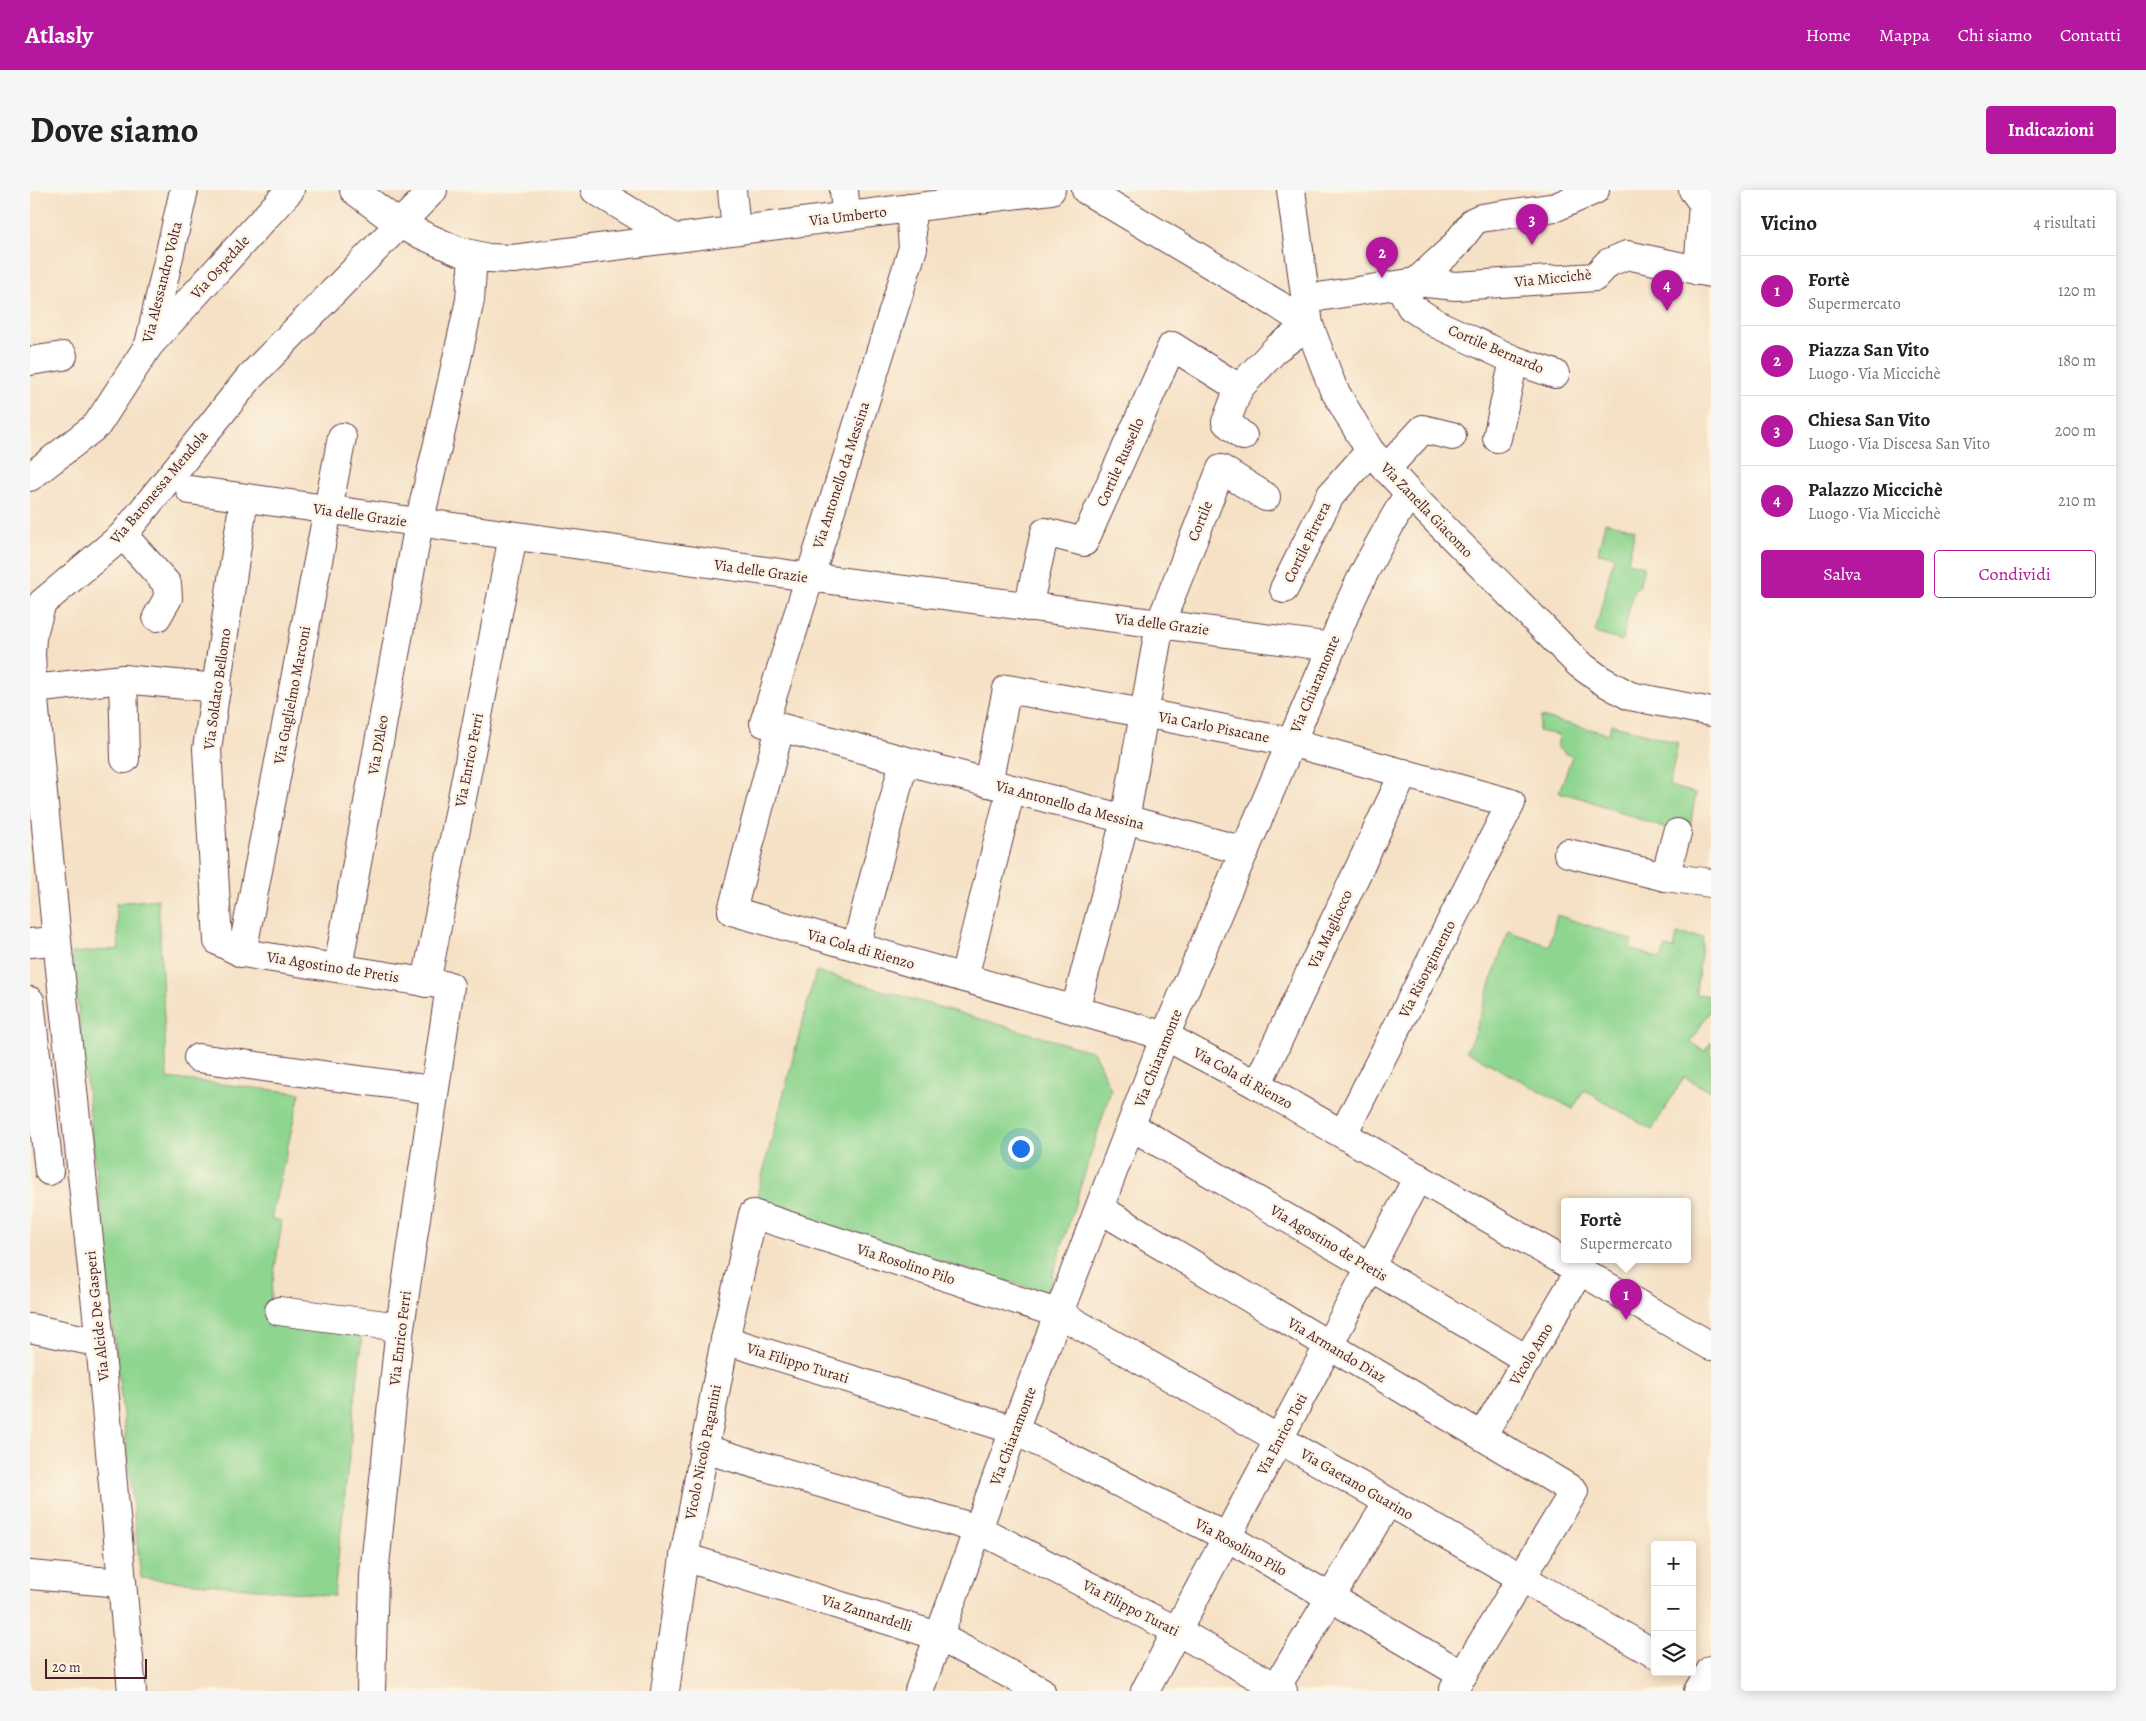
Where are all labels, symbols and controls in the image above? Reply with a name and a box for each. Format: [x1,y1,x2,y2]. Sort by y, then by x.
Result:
text: Atlasly [25,19,93,51]
text: Home [1806,23,1851,47]
text: Mappa [1879,23,1930,47]
text: Chi siamo [1958,23,2032,47]
text: Contatti [2060,23,2121,47]
text: Dove siamo [30,106,199,154]
button: Indicazioni [1986,106,2116,154]
street label: Via Umberto [807,201,888,231]
pin: 3 [1516,204,1548,245]
text: Vicino [1761,209,1817,237]
text: 4 risultati [2033,212,2096,234]
street label: Via Alessandro Volta [137,219,187,346]
street label: Via Ospedale [185,231,254,304]
pin: 2 [1366,237,1398,278]
street label: Via Miccichè [1513,264,1593,292]
text: Fortè [1808,267,1850,293]
pin: 4 [1651,270,1683,311]
text: 1 [1774,280,1780,302]
text: 120 m [2058,280,2096,302]
text: Supermercato [1808,293,1901,315]
street label: Cortile Bernardo [1445,320,1547,378]
text: Piazza San Vito [1808,337,1929,363]
text: 2 [1773,350,1781,372]
text: 180 m [2058,350,2096,372]
text: Luogo · Via Miccichè [1808,363,1941,385]
street label: Via Antonello da Messina [808,399,874,552]
text: Chiesa San Vito [1808,407,1930,433]
street label: Cortile Russello [1091,414,1149,510]
text: 3 [1774,420,1780,442]
text: 200 m [2055,420,2096,442]
street label: Via Baronessa Mendola [105,426,212,549]
text: Luogo · Via Discesa San Vito [1808,433,1990,455]
street label: Via Zanella Giacomo [1376,457,1478,562]
text: Palazzo Miccichè [1808,477,1943,503]
text: 4 [1773,490,1781,512]
text: 210 m [2058,490,2096,512]
street label: Via delle Grazie [311,498,409,532]
street label: Cortile [1183,498,1217,544]
street label: Cortile Pirrera [1279,498,1335,586]
text: Luogo · Via Miccichè [1808,503,1941,525]
button: Salva [1761,550,1924,598]
button: Condividi [1934,550,2096,598]
street label: Via delle Grazie [712,554,810,588]
street label: Via delle Grazie [1113,608,1210,640]
street label: Via Guglielmo Marconi [269,624,315,767]
street label: Via Soldato Bellomo [198,627,235,752]
street label: Via Chiaramonte [1285,632,1345,737]
street label: Via Carlo Pisacane [1156,706,1271,748]
street label: Via Enrico Ferri [450,711,488,810]
street label: Via D'Aleo [363,714,393,777]
street label: Via Antonello da Messina [992,775,1147,834]
street label: Via Magliocco [1303,886,1357,973]
street label: Via Risorgimento [1393,917,1460,1022]
street label: Via Cola di Rienzo [804,924,917,974]
street label: Via Agostino de Pretis [264,947,401,987]
street label: Via Chiaramonte [1129,1006,1187,1111]
street label: Via Cola di Rienzo [1189,1042,1296,1114]
your location [1008,1136,1034,1162]
popup [1561,1198,1691,1263]
street label: Via Agostino de Pretis [1266,1199,1391,1286]
text: Fortè [1580,1207,1622,1233]
text: Supermercato [1580,1233,1672,1255]
street label: Via Rosolino Pilo [853,1238,958,1289]
street label: Via Alcide De Gasperi [80,1250,114,1383]
pin: 1 [1610,1279,1642,1320]
street label: Via Enrico Ferri [384,1289,416,1388]
street label: Via Armando Diaz [1283,1312,1390,1387]
street label: Vicolo Amo [1504,1319,1557,1390]
street label: Via Filippo Turati [743,1338,852,1388]
street label: Vicolo Nicolò Paganini [680,1383,726,1522]
street label: Via Chiaramonte [985,1384,1041,1489]
street label: Via Enrico Toti [1252,1390,1312,1479]
street label: Via Gaetano Guarino [1296,1443,1417,1525]
street label: Via Rosolino Pilo [1190,1513,1291,1581]
map controls [1651,1541,1696,1676]
button: + [1651,1541,1696,1586]
street label: Via Filippo Turati [1078,1575,1183,1641]
button: − [1651,1586,1696,1631]
street label: Via Zannardelli [818,1589,915,1636]
button: layers [1651,1631,1696,1676]
scale bar [45,1656,148,1679]
text: 20 m [52,1658,81,1677]

